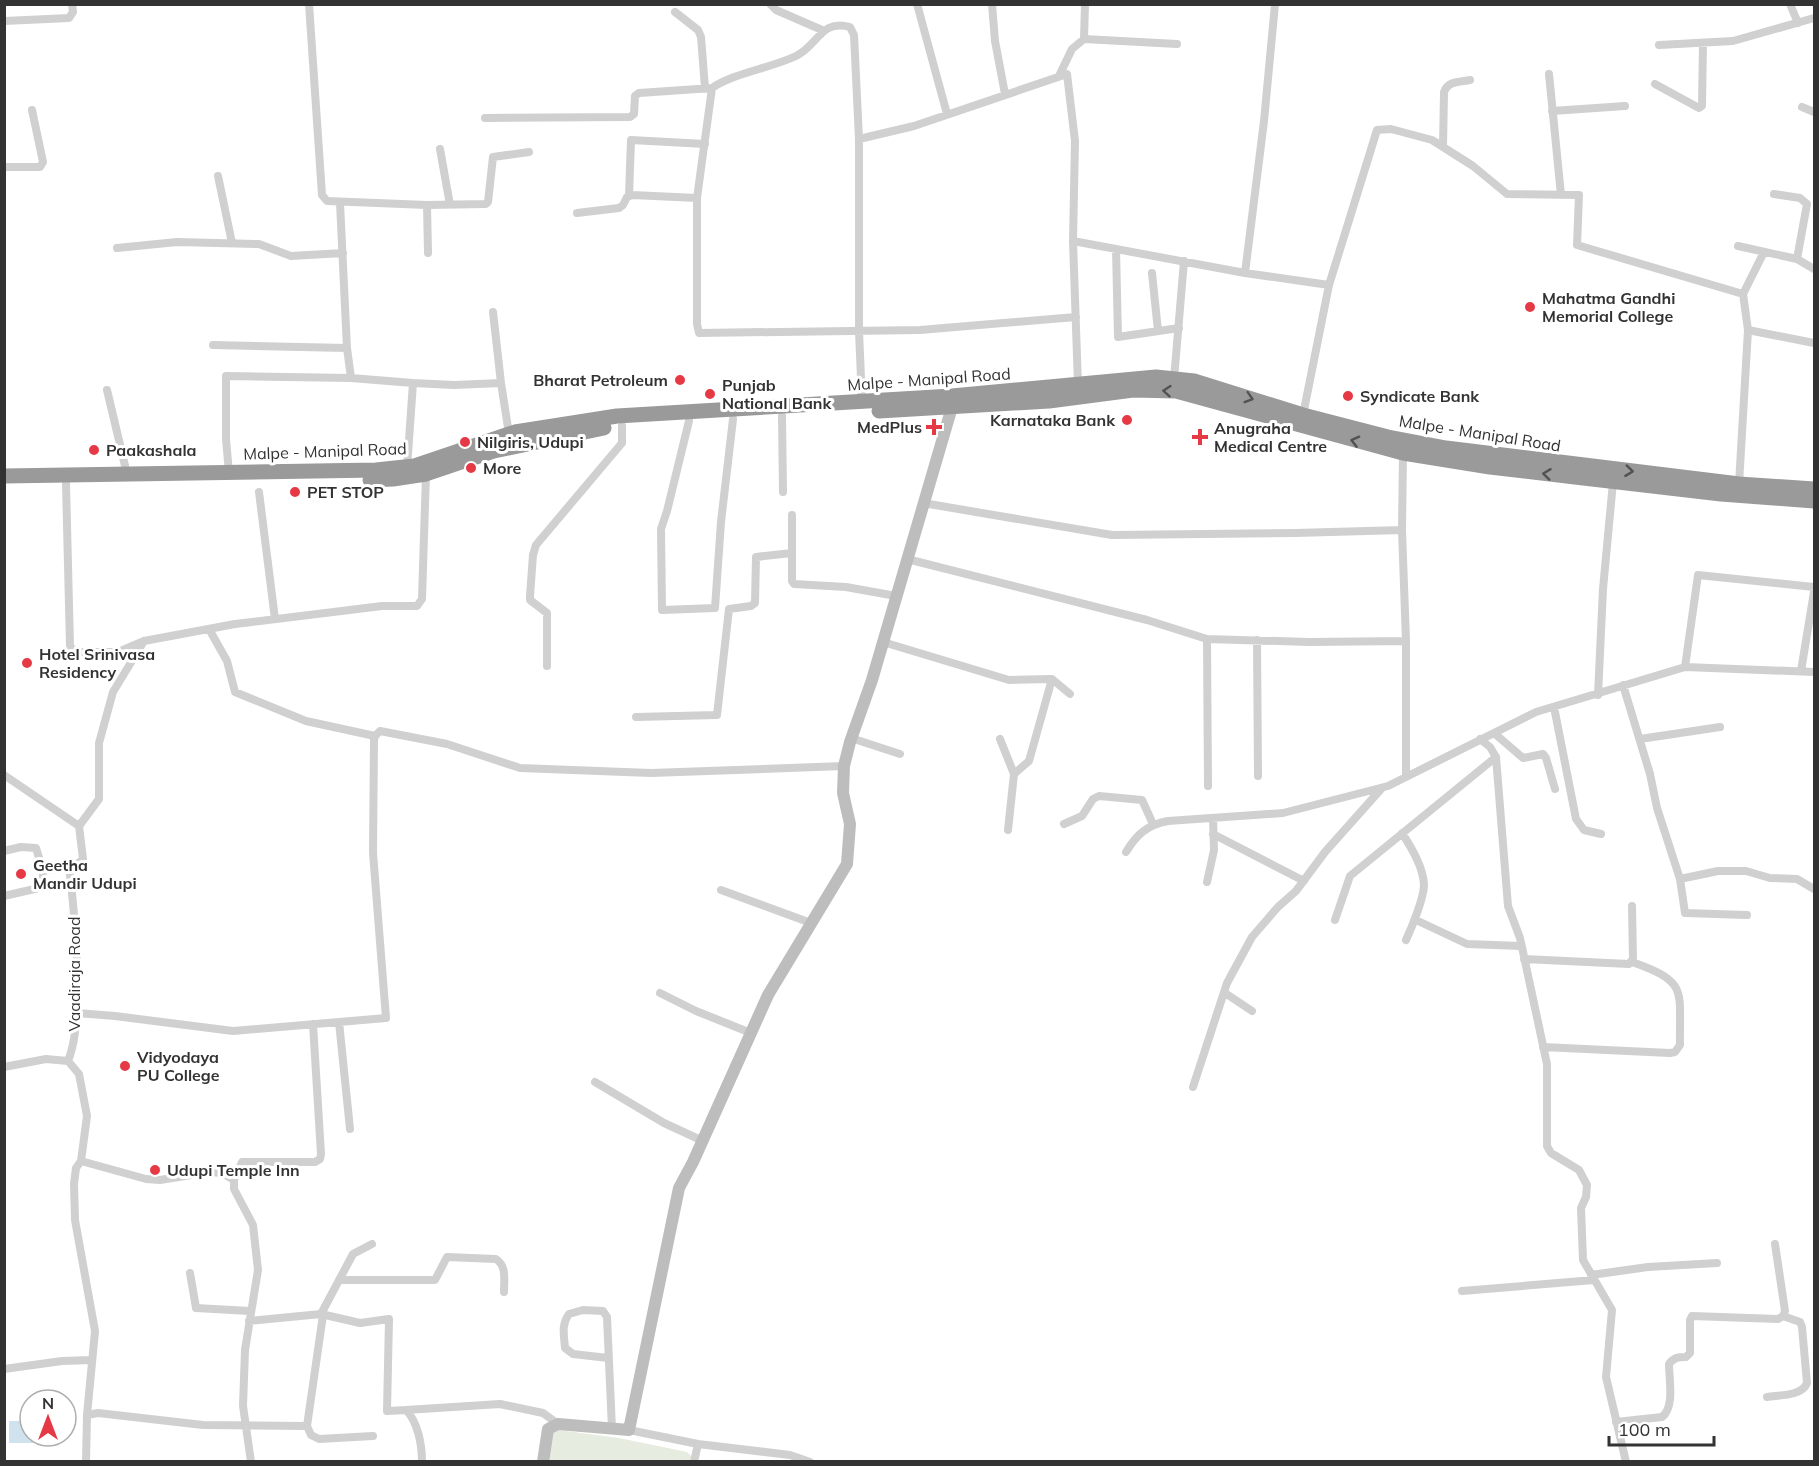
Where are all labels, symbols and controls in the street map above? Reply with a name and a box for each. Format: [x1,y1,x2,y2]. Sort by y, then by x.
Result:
place label: Mahatma Gandhi Memorial College [1542,288,1675,326]
marker: Mahatma Gandhi Memorial College [1523,300,1537,314]
street label: Malpe - Manipal Road [847,363,1011,395]
place label: Bharat Petroleum [533,370,668,390]
marker: Bharat Petroleum [673,373,687,387]
place label: Punjab National Bank [722,375,832,413]
one-way arrow [1163,385,1172,398]
place label: Syndicate Bank [1360,386,1480,406]
marker: Punjab National Bank [703,387,717,401]
marker: Syndicate Bank [1341,389,1355,403]
one-way arrow [1243,390,1254,403]
place label: Karnataka Bank [990,410,1116,430]
street label: Malpe - Manipal Road [1398,410,1562,456]
marker: Karnataka Bank [1120,413,1134,427]
place label: MedPlus [857,417,922,437]
place label: Anugraha Medical Centre [1214,418,1327,456]
marker: MedPlus [927,420,941,434]
marker: Anugraha Medical Centre [1191,428,1209,446]
place label: Nilgiris, Udupi [477,432,584,452]
marker: Nilgiris, Udupi [458,435,472,449]
one-way arrow [1351,436,1361,448]
street label: Malpe - Manipal Road [243,438,407,464]
place label: Paakashala [106,440,196,460]
marker: Paakashala [87,443,101,457]
place label: More [483,458,522,478]
marker: More [464,461,478,475]
one-way arrow [1624,464,1634,477]
one-way arrow [1543,468,1552,481]
place label: PET STOP [307,482,384,502]
marker: PET STOP [288,485,302,499]
place label: Hotel Srinivasa Residency [39,644,155,682]
marker: Hotel Srinivasa Residency [20,656,34,670]
place label: Geetha Mandir Udupi [33,855,137,893]
marker: Geetha Mandir Udupi [14,867,28,881]
street label: Vaadiraja Road [64,917,84,1032]
place label: Vidyodaya PU College [136,1047,220,1085]
marker: Vidyodaya PU College [118,1059,132,1073]
place label: Udupi Temple Inn [167,1160,300,1180]
marker: Udupi Temple Inn [148,1163,162,1177]
north arrow [18,1388,78,1448]
text: N [42,1393,54,1413]
scale bar [1609,1409,1714,1447]
text: 100 m [1618,1418,1671,1441]

